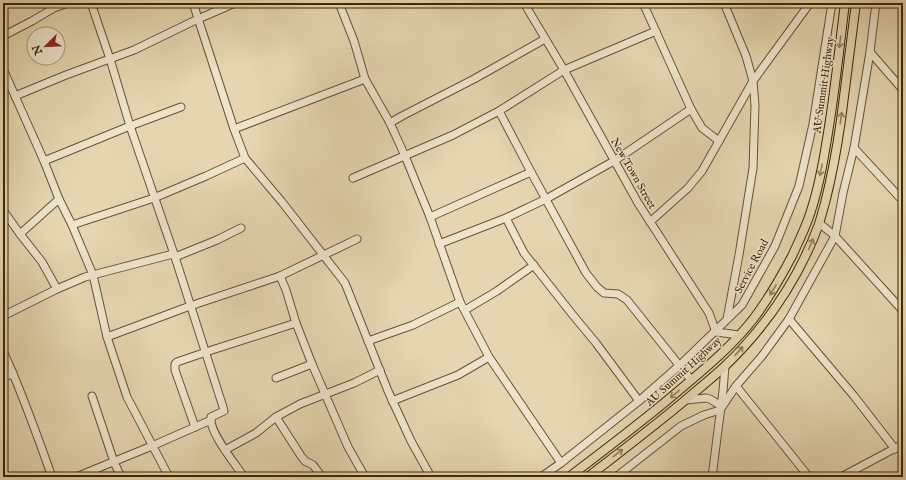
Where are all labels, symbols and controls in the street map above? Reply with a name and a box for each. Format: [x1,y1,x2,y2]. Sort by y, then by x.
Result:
north arrow [26,26,66,66]
street label: AU Summit Highway [810,35,838,135]
one-way arrow [837,35,844,48]
text: N [29,42,47,58]
one-way arrow [837,112,845,125]
street label: New Town Street [607,136,659,212]
one-way arrow [817,163,825,176]
street label: Service Road [732,237,772,296]
one-way arrow [807,238,815,250]
one-way arrow [768,284,776,296]
street label: AU Summit Highway [642,334,725,410]
one-way arrow [734,346,744,356]
one-way arrow [669,390,680,399]
one-way arrow [613,449,624,457]

